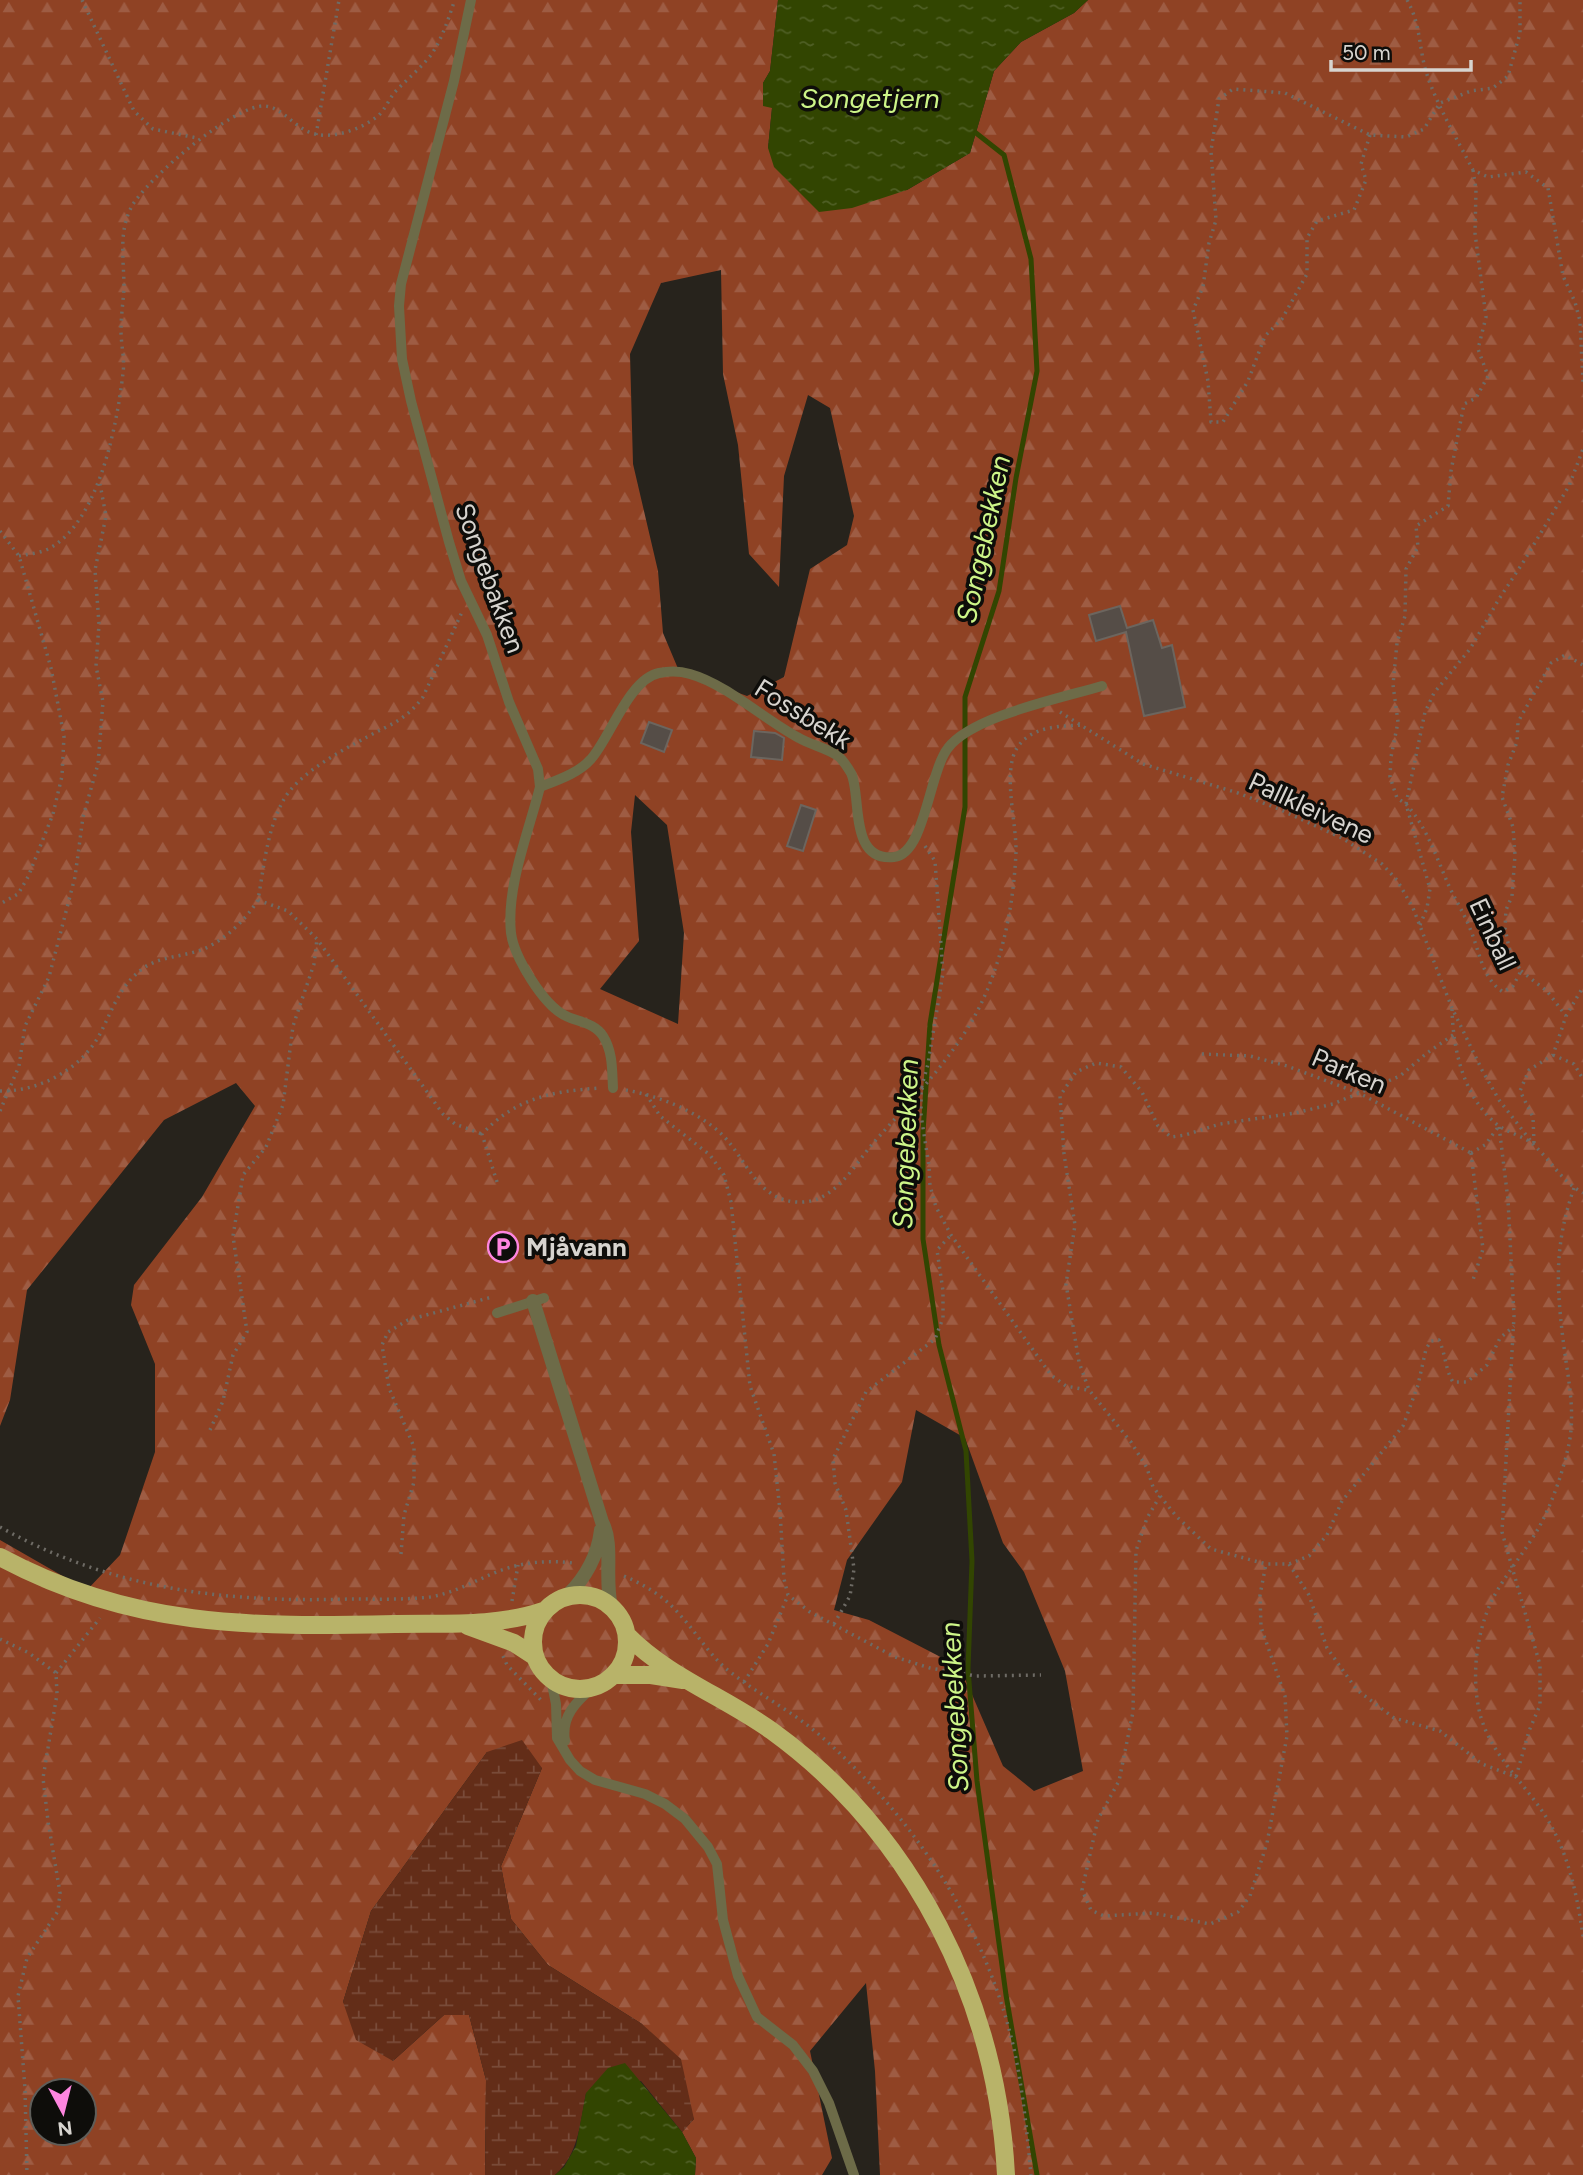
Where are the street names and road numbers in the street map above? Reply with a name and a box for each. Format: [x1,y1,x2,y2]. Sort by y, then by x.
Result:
street label: Songebakken [448,499,532,657]
street label: Fossbekk [749,672,858,756]
street label: Pallkleivene [1243,765,1379,851]
street label: Einball [1462,893,1524,975]
street label: Parken [1307,1041,1391,1101]

